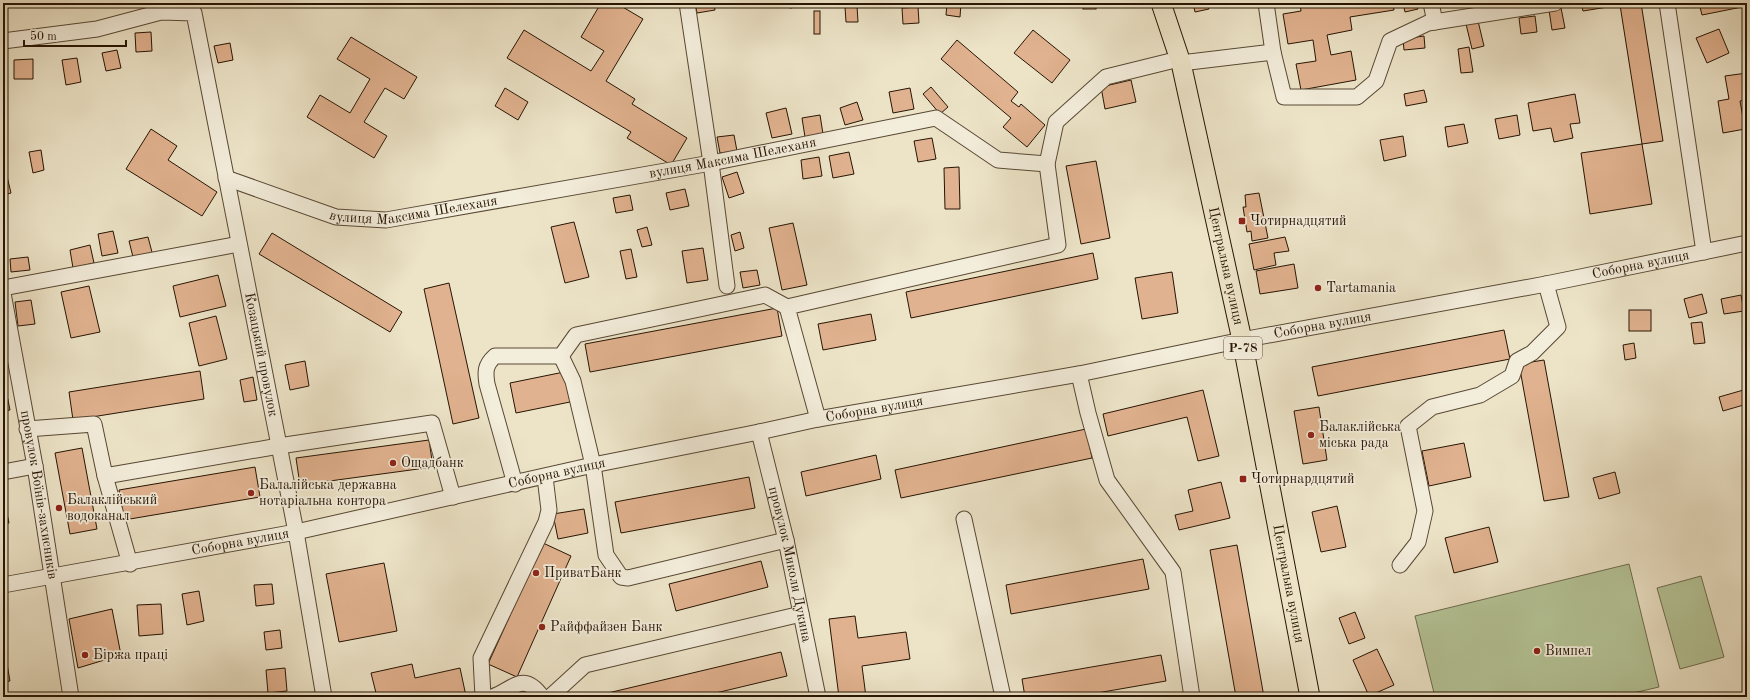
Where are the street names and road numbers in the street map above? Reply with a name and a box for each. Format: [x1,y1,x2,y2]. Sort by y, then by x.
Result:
street label: вулиця Максима Шелеханя [648,135,817,181]
street label: вулиця Максима Шелеханя [327,194,499,227]
street label: Центральна вулиця [1206,206,1245,326]
street label: Соборна вулиця [1591,248,1691,281]
street label: Козацький провулок [242,291,280,418]
street label: Соборна вулиця [1272,309,1372,341]
road number: Р-78 [1224,337,1262,359]
street label: Соборна вулиця [824,394,924,425]
street label: провулок Воїнів-захисників [18,409,60,581]
street label: Соборна вулиця [507,456,606,491]
street label: провулок Миколи Дукина [766,485,814,644]
street label: Центральна вулиця [1270,523,1307,644]
street label: Соборна вулиця [190,526,290,558]

